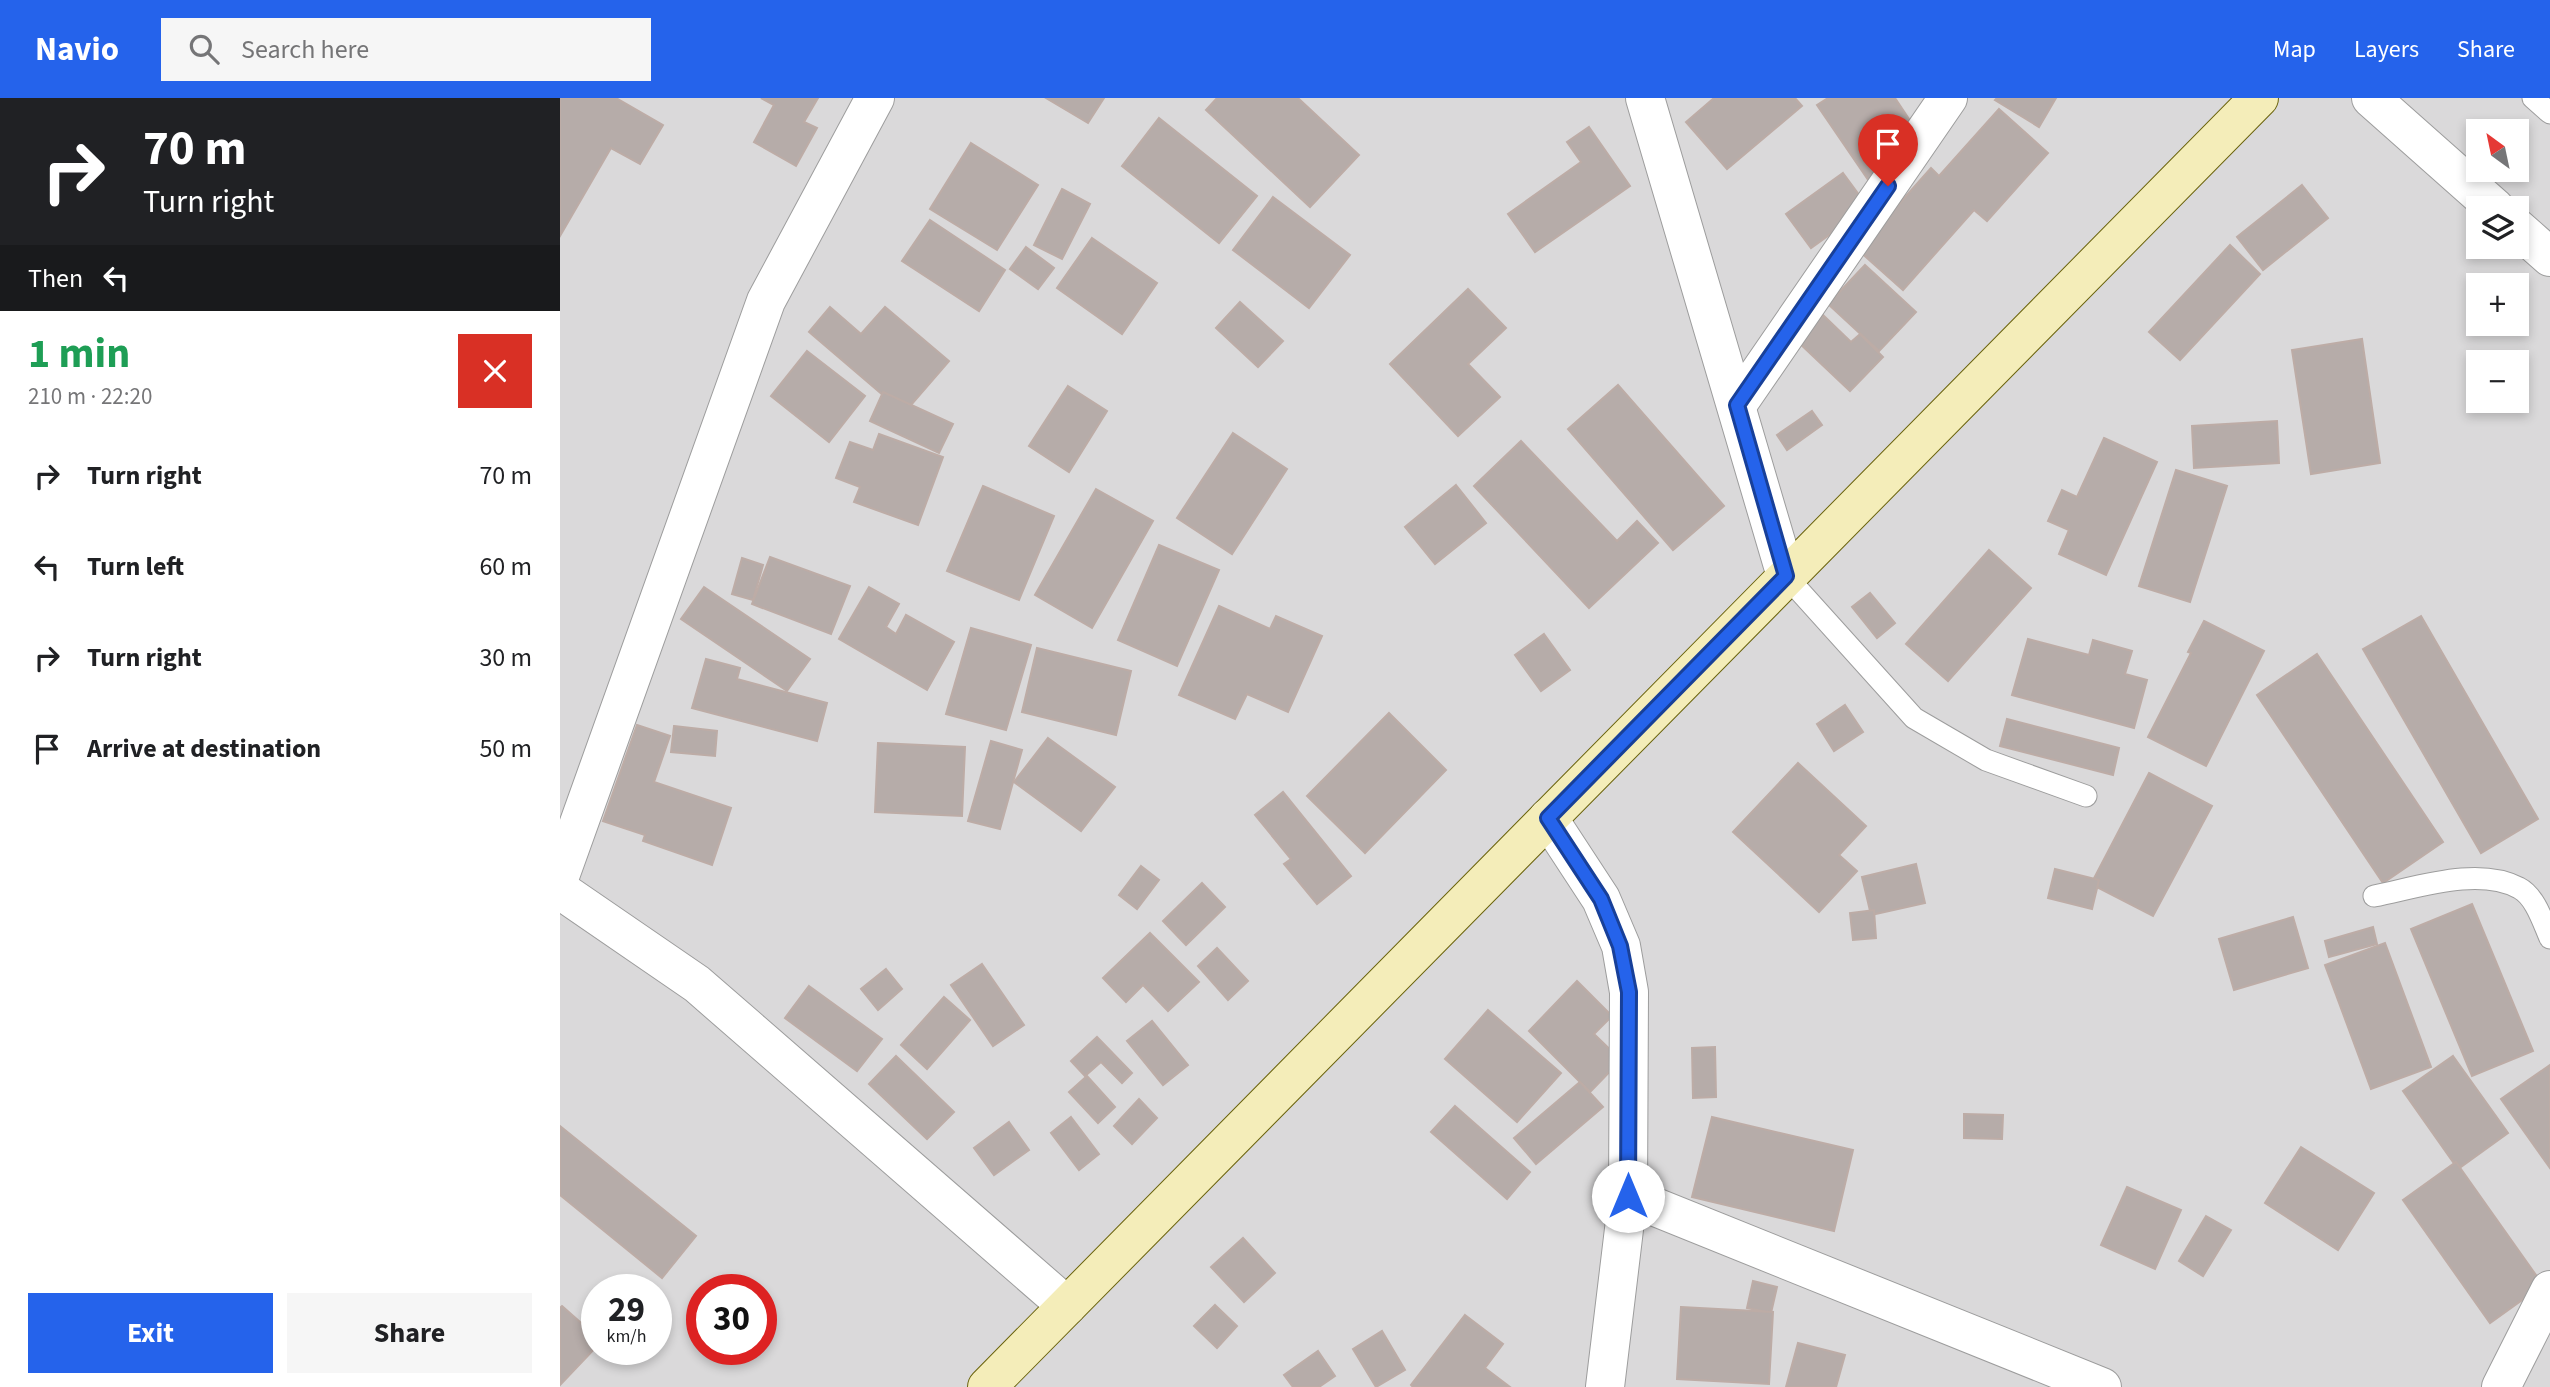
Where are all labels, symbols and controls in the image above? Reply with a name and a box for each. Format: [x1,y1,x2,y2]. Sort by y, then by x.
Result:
search box [161,18,651,81]
text: Navio [35,26,119,73]
icon: search [185,30,223,68]
text: Search here [241,31,369,68]
text: Map [2273,32,2316,67]
text: Layers [2354,32,2419,67]
text: Share [2457,32,2515,67]
text: 70 m [143,114,247,184]
pin [1858,114,1918,186]
north arrow [2466,119,2529,182]
map controls [2466,119,2529,413]
icon: arrive [1869,125,1907,163]
icon: right [28,126,119,217]
text: Turn right [143,179,274,225]
button: layers [2466,196,2529,259]
icon: left [97,259,135,297]
text: Then [28,260,83,297]
button: + [2466,273,2529,336]
text: 1 min [28,324,130,384]
button: close [458,334,532,408]
button: − [2466,350,2529,413]
text: 210 m · 22:20 [28,380,152,413]
icon: right [28,457,66,495]
text: Turn right [87,457,202,494]
text: 70 m [479,457,532,494]
icon: left [28,548,66,586]
text: Turn left [87,548,184,585]
text: 60 m [479,548,532,585]
icon: right [28,639,66,677]
text: Turn right [87,639,202,676]
text: 30 m [479,639,532,676]
icon: arrive [28,730,66,768]
text: Arrive at destination [87,730,321,767]
text: 50 m [479,730,532,767]
position arrow [1591,1159,1665,1233]
speed limit sign: 30 [686,1274,777,1365]
text: 29 [608,1285,645,1335]
button: Exit [28,1293,273,1373]
button: Share [287,1293,532,1373]
text: km/h [607,1324,646,1349]

